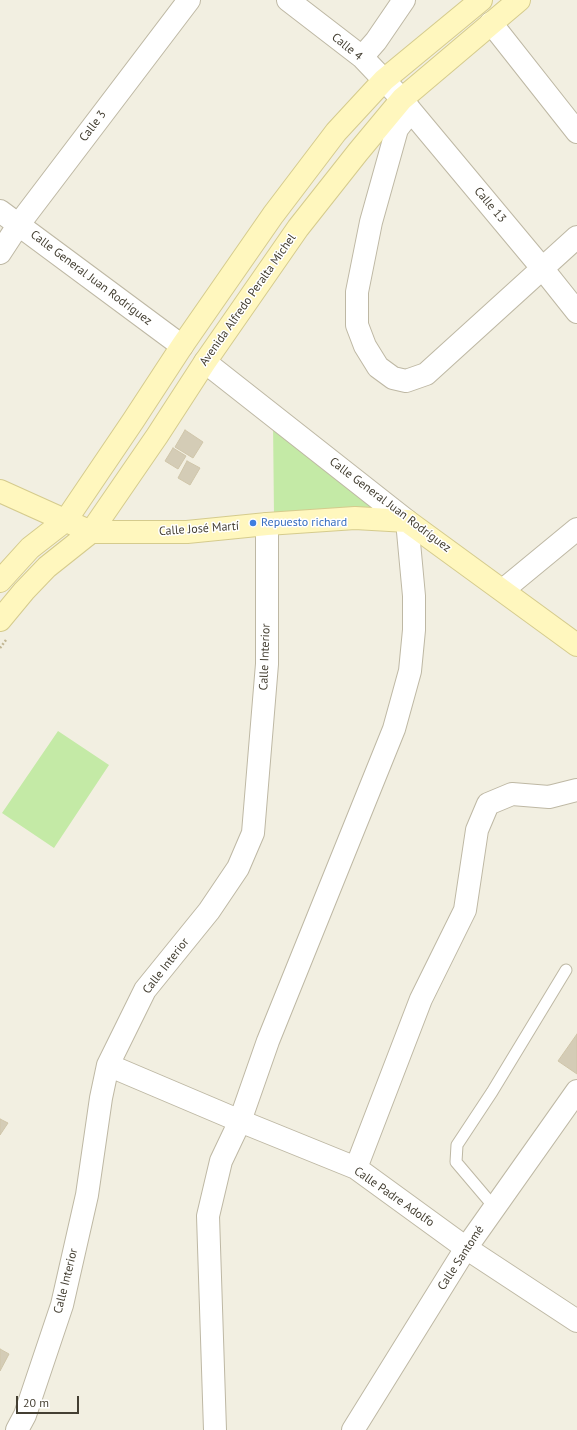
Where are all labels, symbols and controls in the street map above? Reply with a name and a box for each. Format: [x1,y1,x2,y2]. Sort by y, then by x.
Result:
street label: Calle 4 [329,30,365,64]
street label: Calle 3 [77,108,109,144]
street label: Calle 13 [471,184,509,226]
street label: Calle General Juan Rodríguez [27,228,155,328]
street label: Avenida Alfredo Peralta Michel [197,231,299,369]
street label: Calle General Juan Rodríguez [326,455,454,555]
place label: Repuesto richard [261,516,347,530]
marker: Repuesto richard [248,518,258,528]
street label: Calle José Martí [158,519,240,539]
street label: Calle Interior [257,623,273,691]
street label: Calle Interior [140,935,192,997]
street label: Calle Padre Adolfo [351,1164,437,1230]
street label: Calle Santomé [435,1223,487,1293]
street label: Calle Interior [51,1247,81,1315]
scale bar [18,1388,81,1414]
text: 20 m [23,1395,49,1410]

